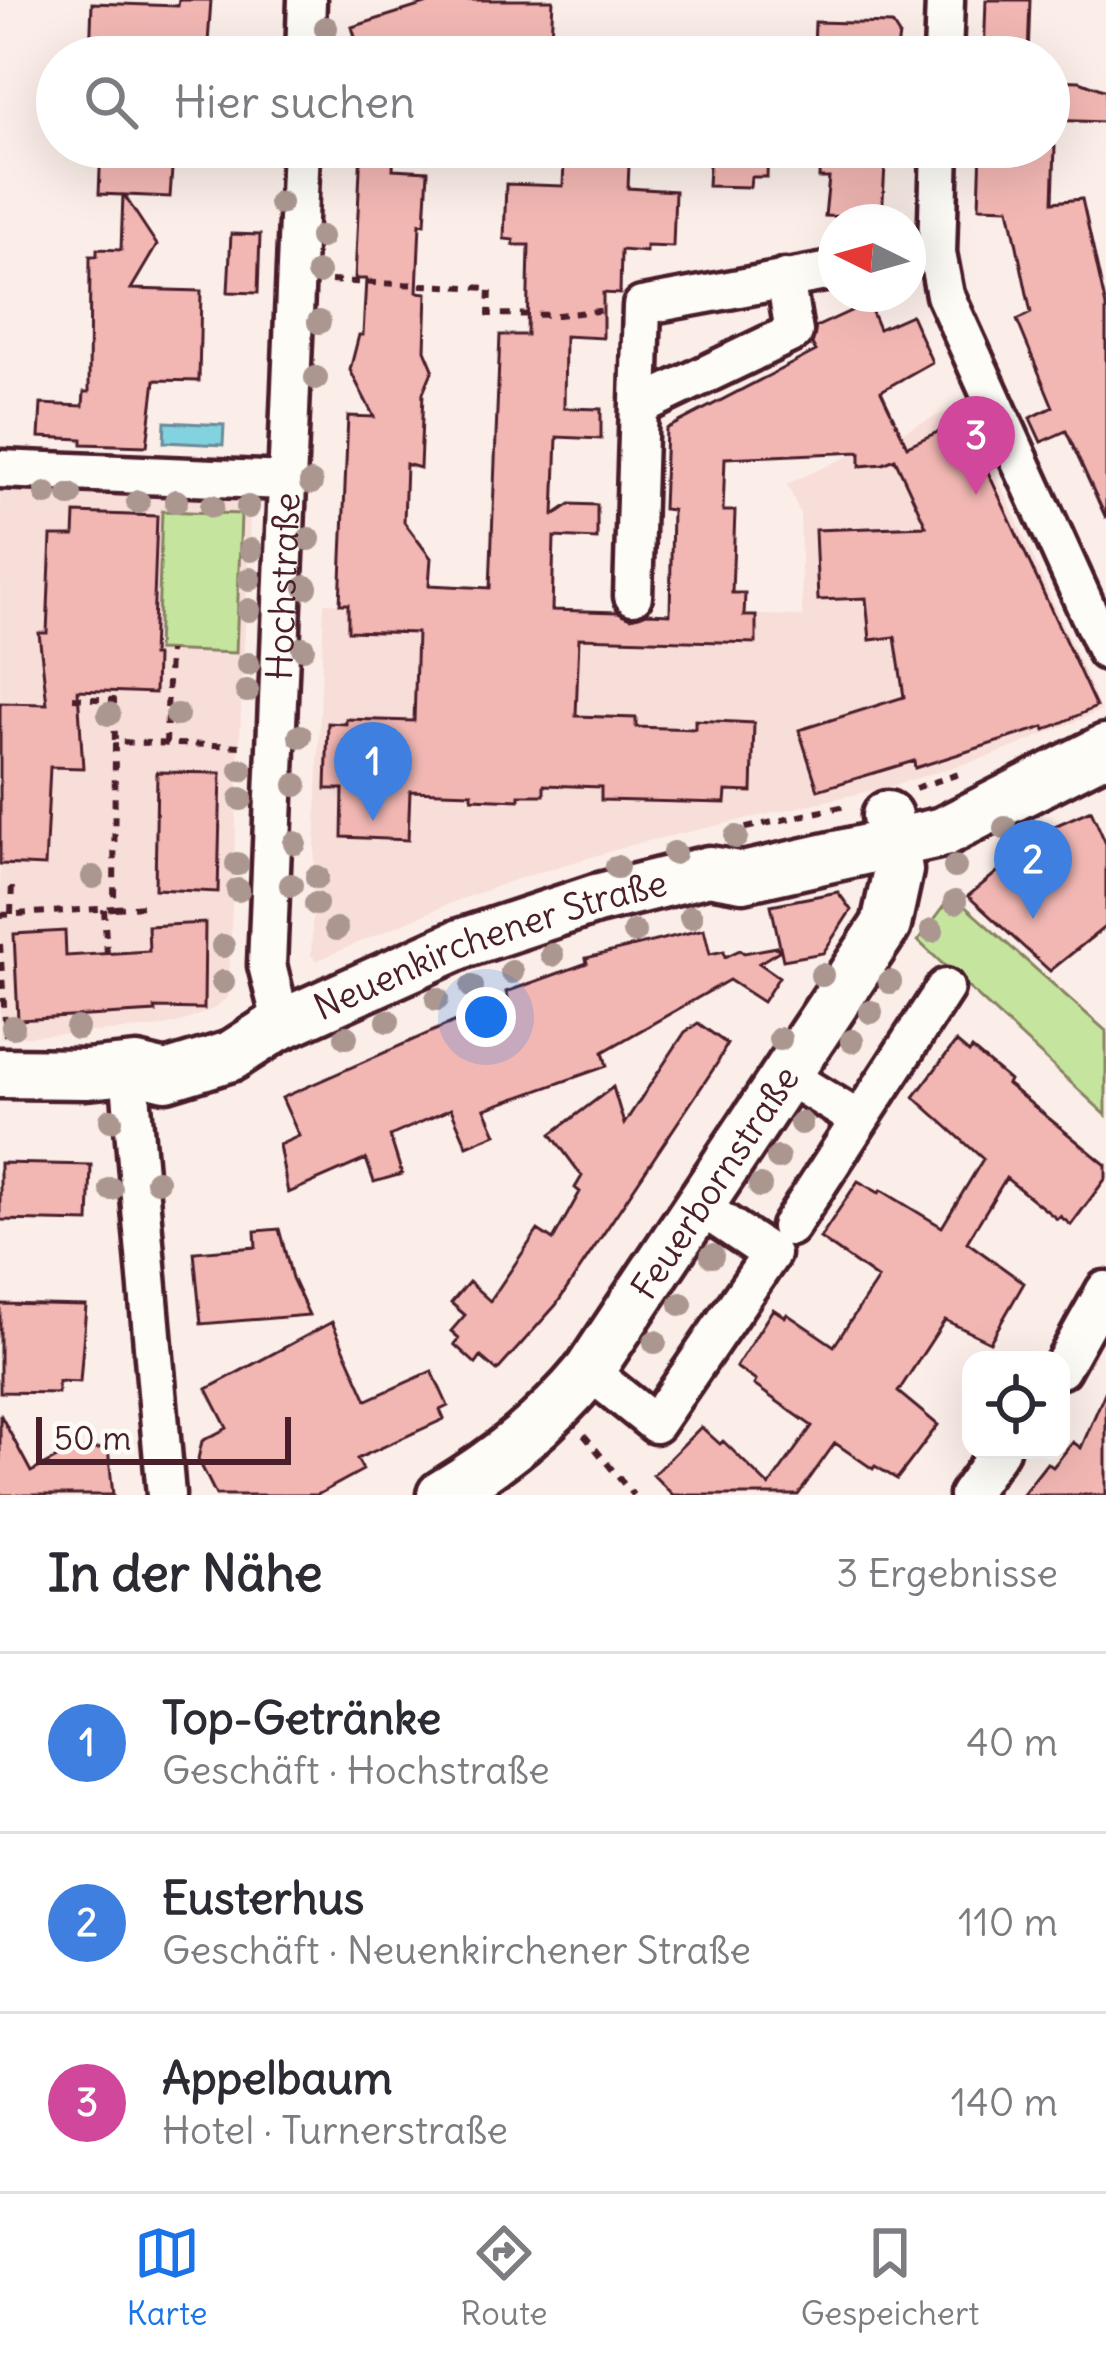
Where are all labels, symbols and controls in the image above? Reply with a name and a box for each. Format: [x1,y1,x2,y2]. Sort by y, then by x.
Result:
search box [36,36,1070,168]
icon: search [78,69,144,135]
text: Hier suchen [174,74,415,130]
north arrow [818,204,926,312]
pin: 3 [937,396,1015,495]
street label: Hochstraße [257,492,310,681]
pin: 1 [334,722,412,821]
pin: 2 [994,820,1072,919]
street label: Neuenkirchener Straße [307,860,671,1030]
your location [456,987,516,1047]
street label: Feuerbornstraße [621,1057,809,1308]
map controls [962,1351,1070,1459]
button: locate [962,1351,1070,1459]
scale bar [36,1411,291,1464]
text: 50 m [54,1417,131,1459]
text: In der Nähe [48,1541,323,1605]
text: 3 Ergebnisse [836,1549,1058,1598]
text: Top-Getränke [162,1690,441,1746]
text: 1 [79,1718,95,1767]
text: 40 m [966,1718,1058,1767]
text: Geschäft · Hochstraße [162,1746,550,1795]
text: Eusterhus [162,1870,364,1926]
text: 2 [76,1898,98,1947]
text: 110 m [958,1898,1058,1947]
text: Geschäft · Neuenkirchener Straße [162,1926,751,1975]
text: Appelbaum [162,2050,393,2106]
text: 3 [76,2078,98,2127]
text: 140 m [951,2078,1058,2127]
text: Hotel · Turnerstraße [162,2106,508,2155]
tab: Karte [127,2220,208,2334]
tab: Route [461,2220,548,2334]
tab: Gespeichert [801,2220,979,2334]

